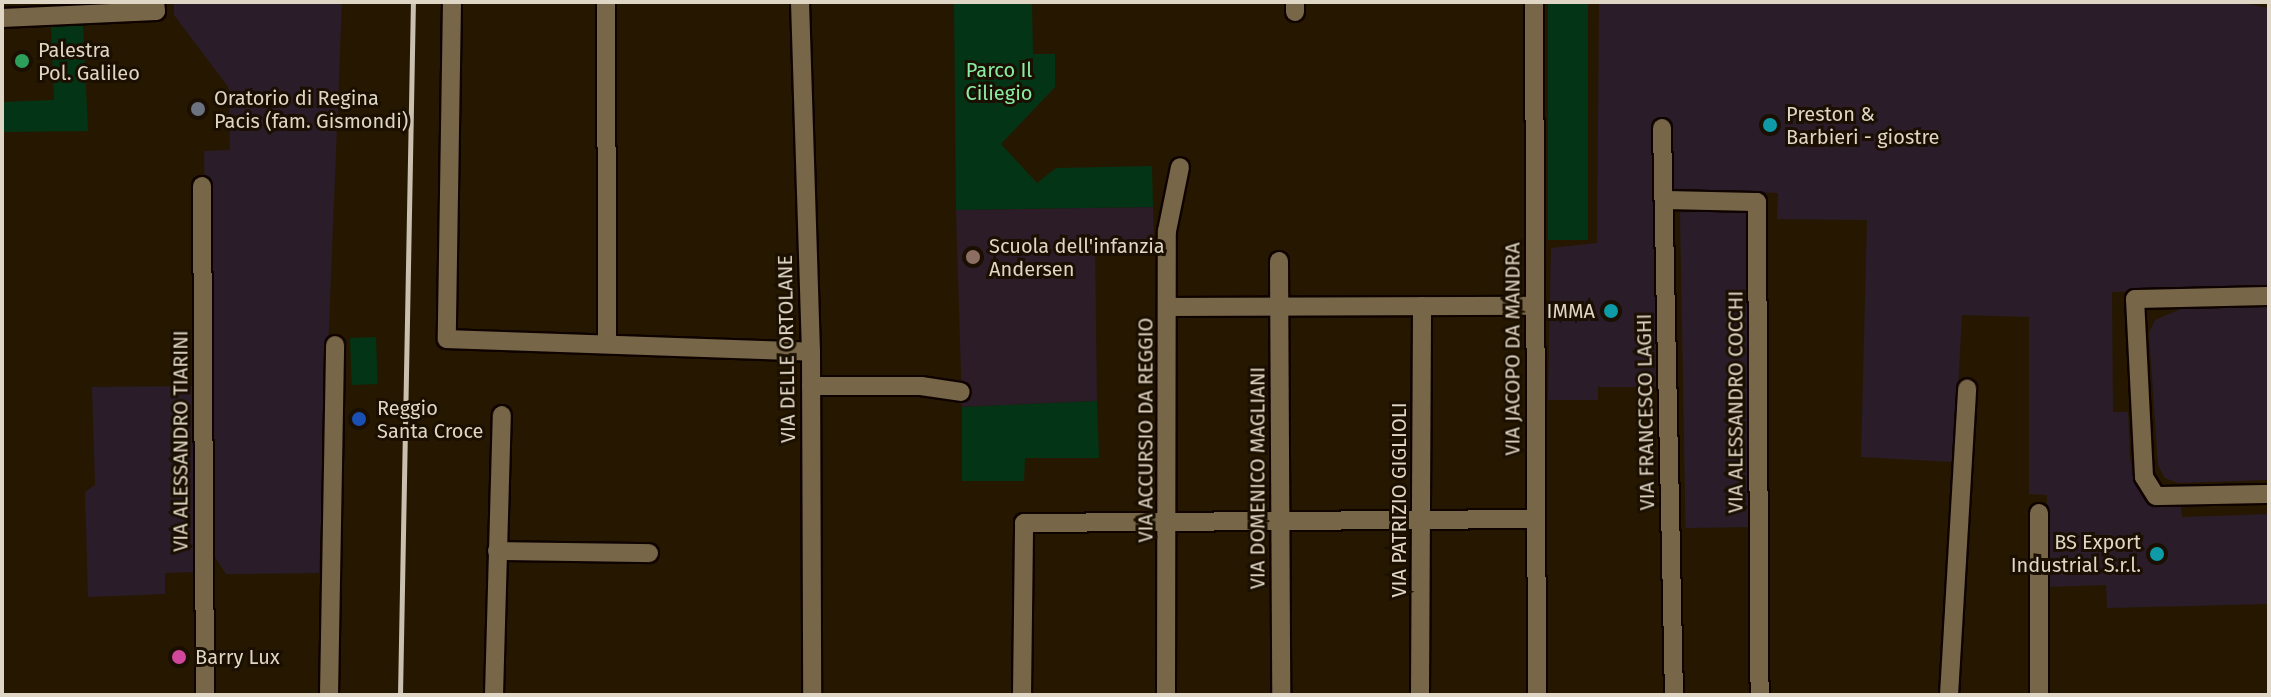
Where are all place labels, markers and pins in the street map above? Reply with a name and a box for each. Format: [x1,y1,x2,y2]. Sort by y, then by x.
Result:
place label: Palestra Pol. Galileo [38,38,140,85]
marker: Palestra Pol. Galileo [13,52,31,70]
place label: Oratorio di Regina Pacis (fam. Gismondi) [214,86,408,133]
marker: Oratorio di Regina Pacis (fam. Gismondi) [189,100,207,118]
place label: Preston & Barbieri - giostre [1786,102,1939,149]
marker: Preston & Barbieri - giostre [1761,116,1779,134]
place label: Scuola dell'infanzia Andersen [989,234,1165,281]
marker: Scuola dell'infanzia Andersen [964,248,982,266]
place label: IMMA [1547,299,1595,323]
marker: IMMA [1602,302,1620,320]
place label: Reggio Santa Croce [377,396,484,443]
marker: Reggio Santa Croce [348,408,370,430]
place label: BS Export Industrial S.r.l. [2011,530,2141,577]
marker: BS Export Industrial S.r.l. [2148,545,2166,563]
place label: Barry Lux [195,645,280,669]
marker: Barry Lux [170,648,188,666]

